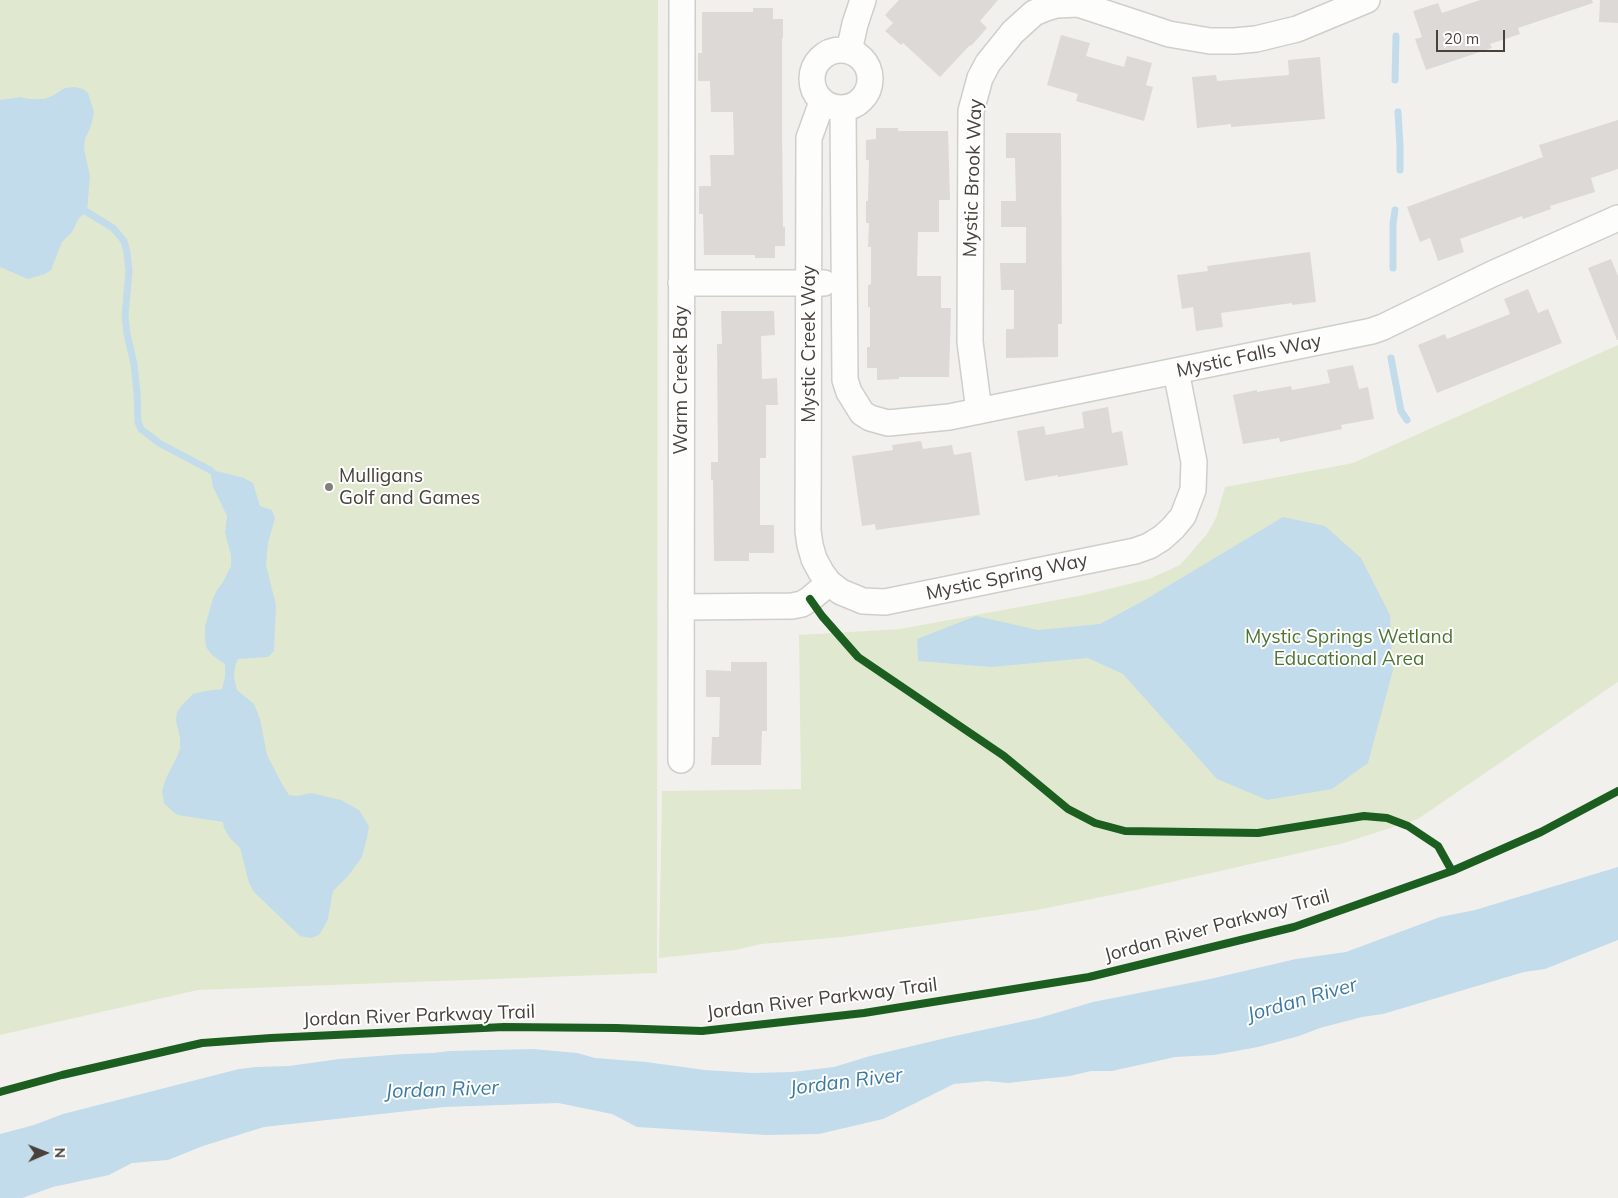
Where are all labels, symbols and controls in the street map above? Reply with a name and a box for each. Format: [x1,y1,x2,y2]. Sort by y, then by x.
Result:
scale bar [1438,20,1507,52]
text: 20 m [1444,29,1479,48]
street label: Mystic Brook Way [959,98,987,258]
street label: Mystic Creek Way [798,265,820,423]
street label: Warm Creek Bay [670,305,692,455]
street label: Mystic Falls Way [1174,330,1324,382]
place label: Mulligans Golf and Games [339,465,480,509]
marker: Mulligans Golf and Games [323,481,335,493]
street label: Mystic Spring Way [924,549,1090,605]
park label: Mystic Springs Wetland Educational Area [1245,626,1453,670]
street label: Jordan River Parkway Trail [1102,885,1332,967]
water label: Jordan River [1244,973,1360,1027]
street label: Jordan River Parkway Trail [705,974,939,1024]
street label: Jordan River Parkway Trail [303,1001,535,1031]
water label: Jordan River [788,1063,904,1101]
water label: Jordan River [385,1076,499,1104]
north arrow [20,1128,70,1178]
text: N [51,1147,69,1158]

